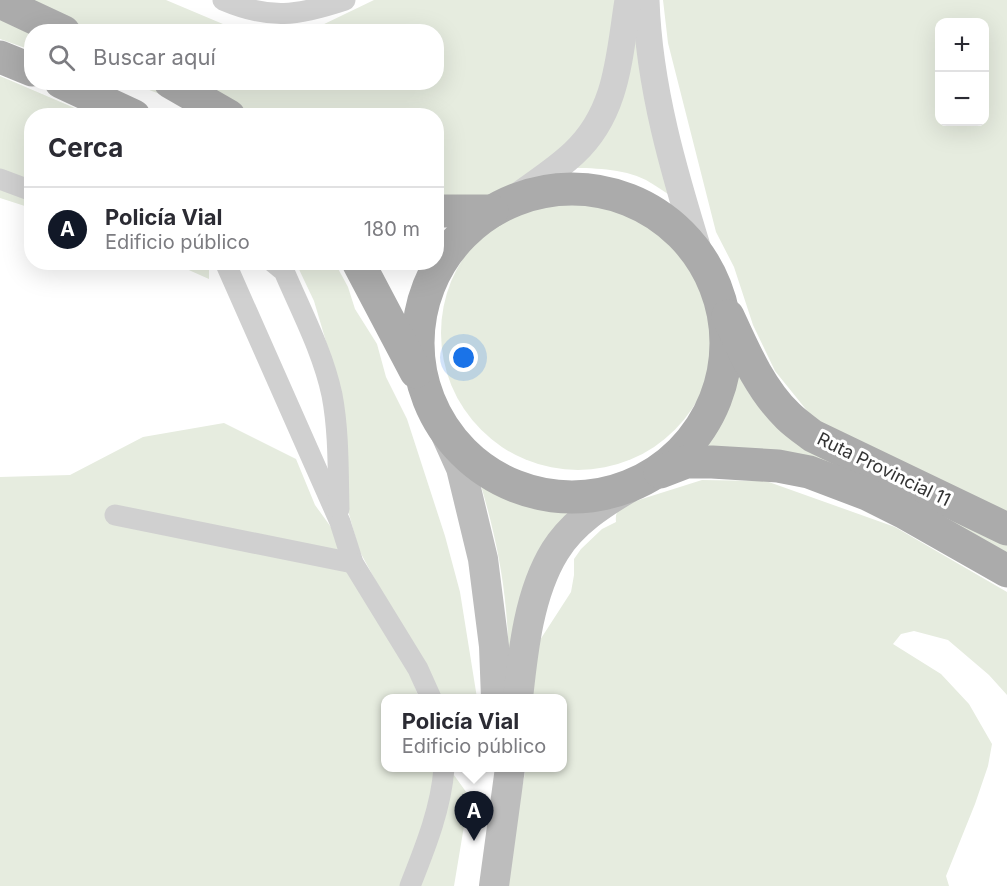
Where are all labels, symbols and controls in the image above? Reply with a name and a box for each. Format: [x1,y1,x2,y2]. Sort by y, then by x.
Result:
map controls [935,18,989,126]
button: + [935,18,989,72]
search box [24,24,444,90]
icon: search [45,41,78,74]
text: Buscar aquí [93,44,216,70]
button: − [935,72,989,126]
text: Cerca [48,132,123,163]
text: Policía Vial [105,204,223,230]
text: A [60,217,75,241]
text: 180 m [364,217,420,241]
text: Edificio público [105,230,250,254]
your location [449,343,478,372]
street label: Ruta Provincial 11 [814,428,954,510]
popup [381,694,567,772]
text: Policía Vial [402,708,519,734]
text: Edificio público [402,734,546,758]
pin: A [454,792,494,841]

